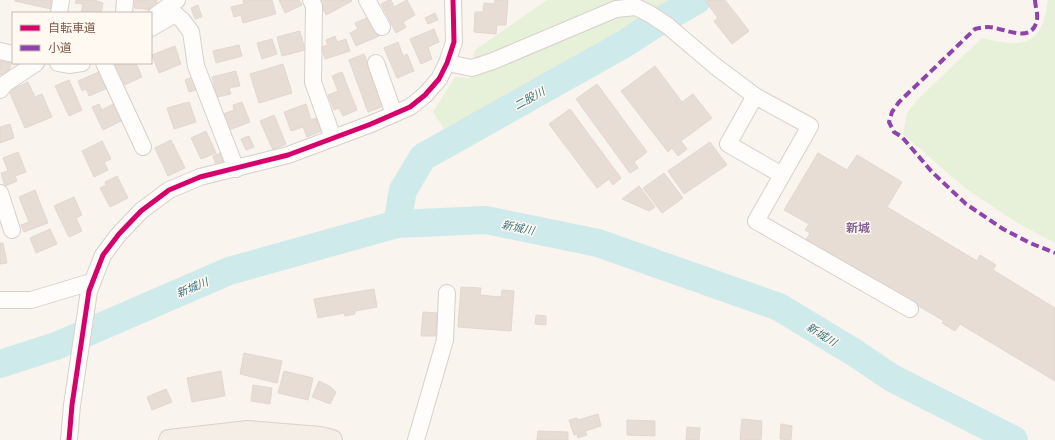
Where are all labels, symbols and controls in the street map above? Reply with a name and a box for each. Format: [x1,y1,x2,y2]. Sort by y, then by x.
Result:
legend [12,12,152,64]
text: 自転車道 [48,19,96,36]
text: 小道 [48,39,72,56]
water label: 二股川 [511,83,548,113]
water label: 新城川 [500,216,537,238]
district label: 新城 [846,219,870,236]
water label: 新城川 [174,273,211,300]
water label: 新城川 [804,319,841,350]

